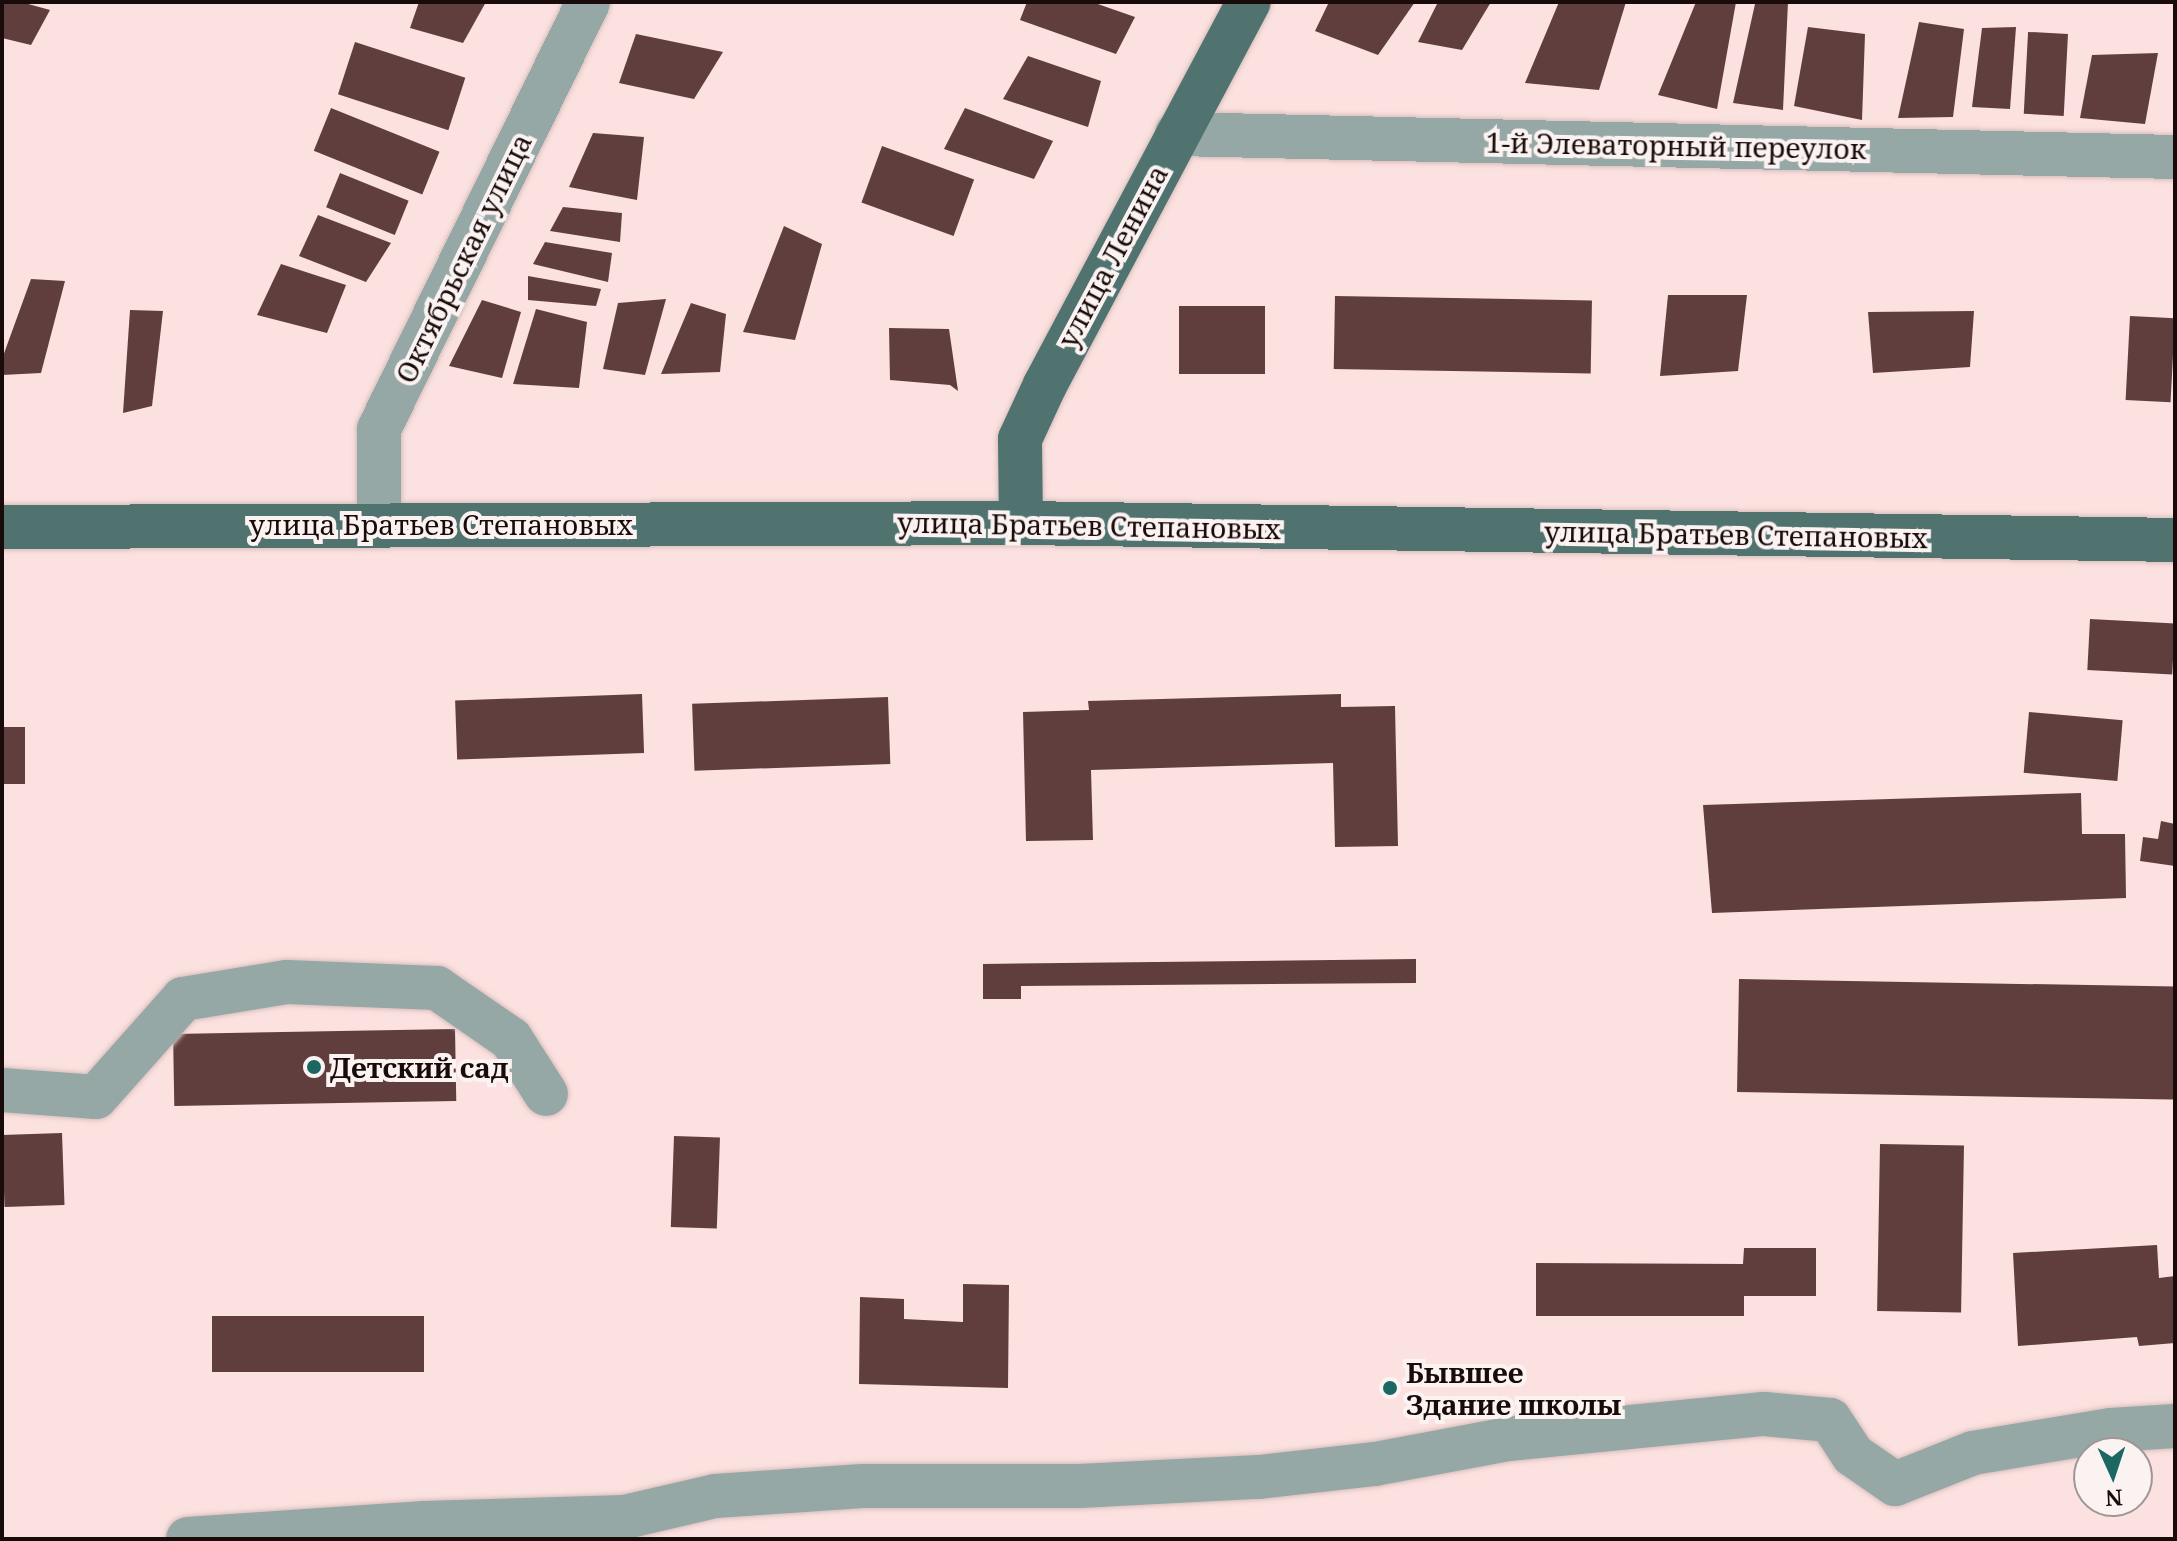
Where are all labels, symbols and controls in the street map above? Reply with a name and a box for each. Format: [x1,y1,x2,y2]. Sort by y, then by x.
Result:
street label: 1-й Элеваторный переулок [1485,125,1867,165]
street label: Октябрьская улица [388,128,538,388]
street label: улица Ленина [1050,159,1174,353]
street label: улица Братьев Степановых [897,505,1281,545]
street label: улица Братьев Степановых [249,507,633,541]
street label: улица Братьев Степановых [1544,514,1928,554]
place label: Детский сад [330,1050,508,1084]
marker: Детский сад [305,1058,323,1076]
place label: Бывшее Здание школы [1406,1355,1621,1421]
marker: Бывшее Здание школы [1381,1379,1399,1397]
north arrow [2073,1437,2153,1517]
text: N [2105,1484,2124,1514]

